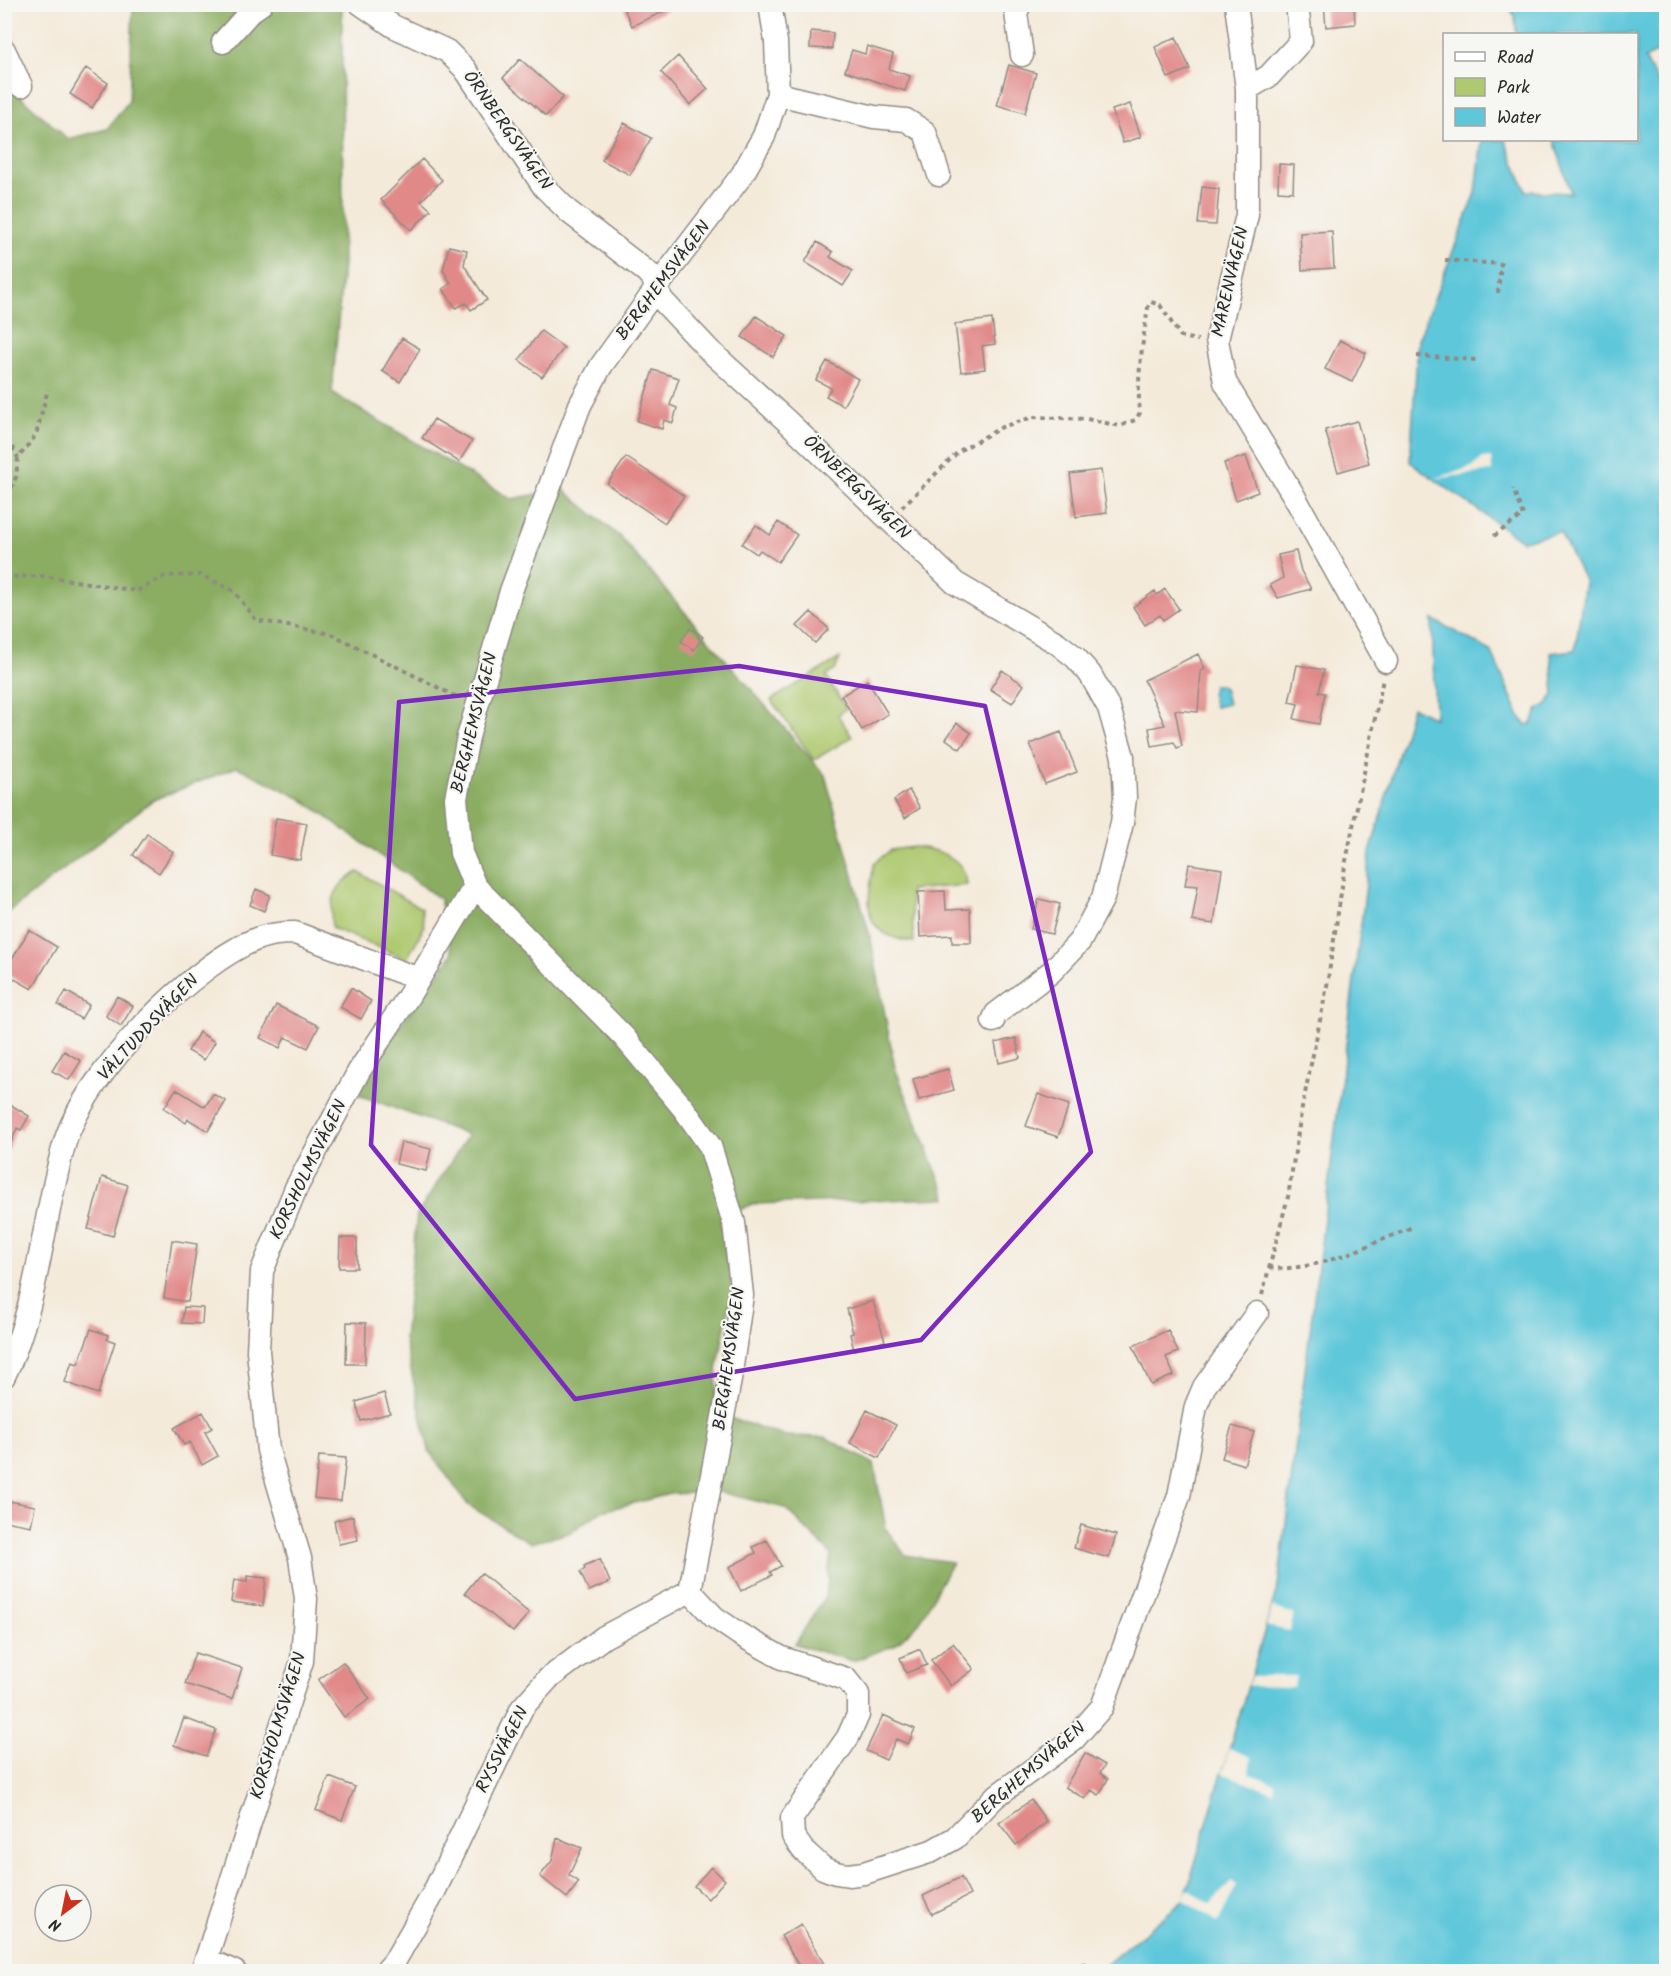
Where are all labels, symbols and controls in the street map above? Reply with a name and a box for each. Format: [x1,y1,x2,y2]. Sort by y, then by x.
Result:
legend [1443,33,1638,141]
text: Road [1497,44,1534,73]
street label: ÖRNBERGSVÄGEN [455,65,559,197]
text: Park [1497,74,1530,103]
text: Water [1497,104,1542,133]
street label: BERGHEMSVÄGEN [609,215,719,347]
street label: MARENVÄGEN [1204,224,1258,340]
street label: ÖRNBERGSVÄGEN [795,429,917,547]
street label: BERGHEMSVÄGEN [444,650,506,796]
street label: VÄLTUDDSVÄGEN [91,968,207,1088]
street label: KORSHOLMSVÄGEN [263,1095,355,1245]
street label: BERGHEMSVÄGEN [706,1286,754,1432]
street label: KORSHOLMSVÄGEN [243,1649,315,1803]
street label: RYSSVÄGEN [469,1701,537,1799]
street label: BERGHEMSVÄGEN [965,1715,1093,1831]
north arrow [33,1883,93,1943]
text: N [45,1911,67,1938]

